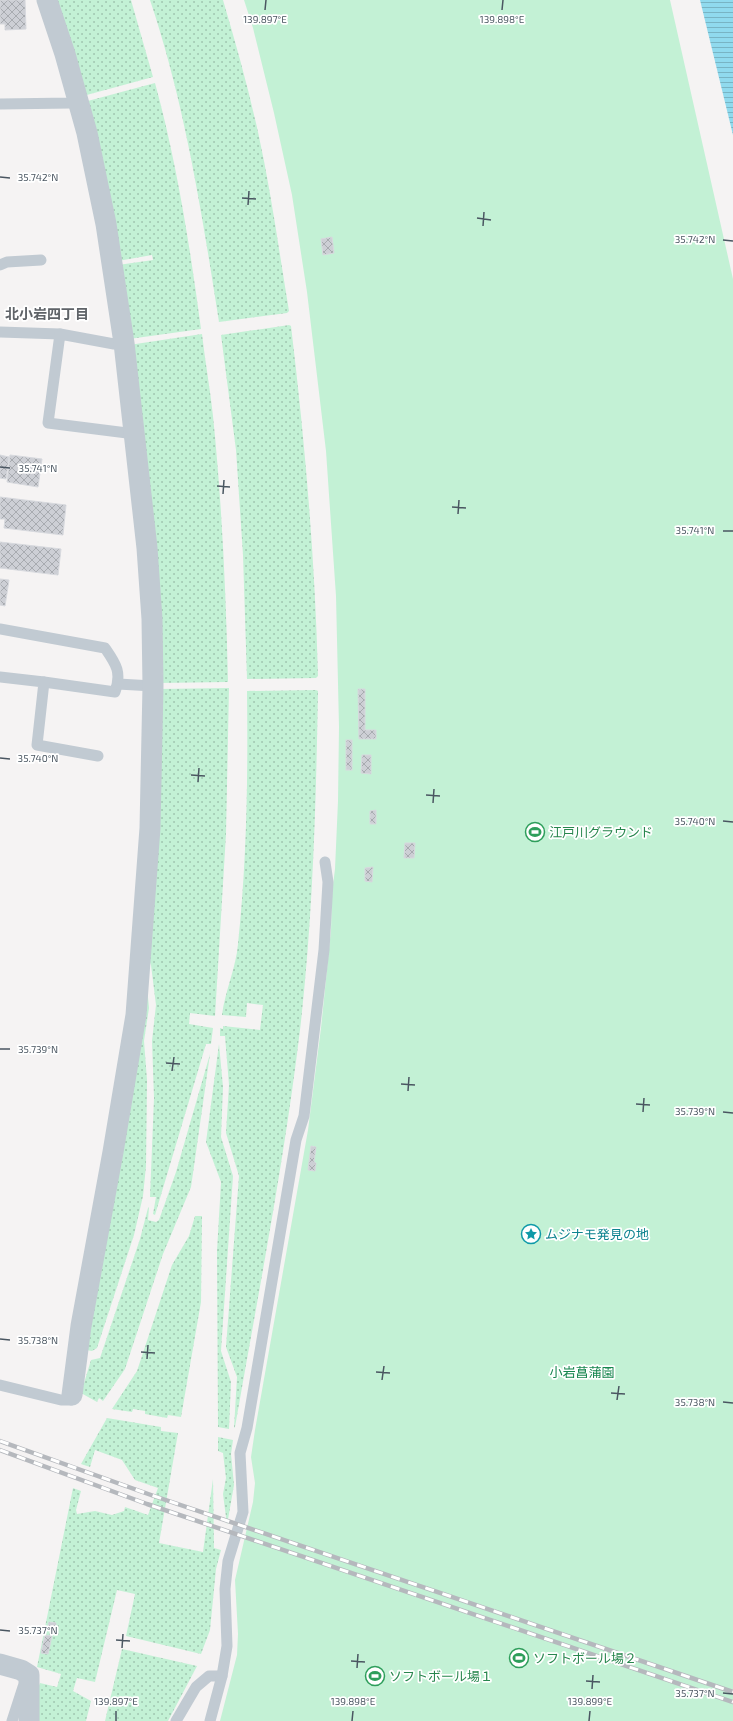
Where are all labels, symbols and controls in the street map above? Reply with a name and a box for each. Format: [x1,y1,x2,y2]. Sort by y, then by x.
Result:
text: 139.897°E [243,13,287,25]
text: 139.898°E [480,13,525,25]
text: 35.742°N [18,171,58,183]
text: 35.742°N [675,233,715,245]
district label: 北小岩四丁目 [5,305,89,322]
text: 35.741°N [19,462,57,474]
text: 35.741°N [676,524,714,536]
text: 35.740°N [18,752,58,764]
text: 35.740°N [675,815,715,827]
sports icon: 江戸川グラウンド [524,821,546,843]
place label: 江戸川グラウンド [549,824,653,840]
text: 35.739°N [18,1043,58,1055]
text: 35.739°N [675,1105,715,1117]
place icon: ムジナモ発見の地 [520,1223,542,1245]
place label: ムジナモ発見の地 [545,1226,649,1242]
text: 35.738°N [18,1334,58,1346]
park label: 小岩菖蒲園 [549,1364,615,1380]
text: 35.738°N [675,1396,715,1408]
text: 35.737°N [18,1624,58,1636]
sports icon: ソフトボール場２ [508,1647,530,1669]
place label: ソフトボール場２ [533,1650,637,1666]
sports icon: ソフトボール場１ [364,1665,386,1687]
place label: ソフトボール場１ [389,1668,493,1684]
text: 35.737°N [675,1687,715,1699]
text: 139.897°E [94,1695,138,1707]
text: 139.898°E [331,1695,376,1707]
text: 139.899°E [568,1695,613,1707]

